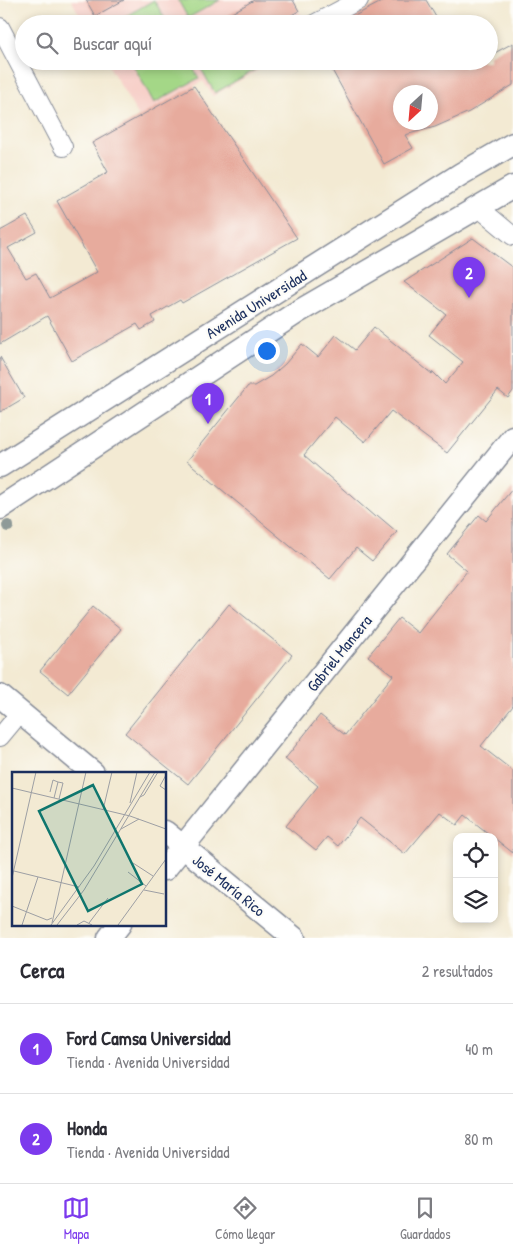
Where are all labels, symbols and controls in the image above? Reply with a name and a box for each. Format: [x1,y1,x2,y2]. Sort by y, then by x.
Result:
search box [15,15,498,70]
icon: search [33,29,61,57]
text: Buscar aquí [73,30,152,56]
north arrow [393,85,438,130]
pin: 2 [453,257,485,298]
street label: Avenida Universidad [202,264,310,344]
your location [254,338,280,364]
pin: 1 [192,383,224,424]
street label: Gabriel Mancera [301,610,377,696]
inset map [12,772,166,926]
map controls [453,833,498,923]
button: locate [453,833,498,878]
street label: José María Rico [188,849,270,921]
button: layers [453,878,498,923]
text: Cerca [20,956,64,985]
text: 2 resultados [422,960,493,982]
text: Ford Camsa Universidad [67,1025,230,1051]
text: 1 [33,1038,39,1060]
text: 40 m [465,1038,493,1060]
text: Tienda · Avenida Universidad [67,1051,229,1073]
text: Honda [67,1115,107,1141]
text: 2 [32,1128,40,1150]
text: 80 m [464,1128,493,1150]
text: Tienda · Avenida Universidad [67,1141,229,1163]
tab: Mapa [62,1194,90,1243]
tab: Cómo llegar [215,1194,275,1243]
tab: Guardados [400,1194,451,1243]

